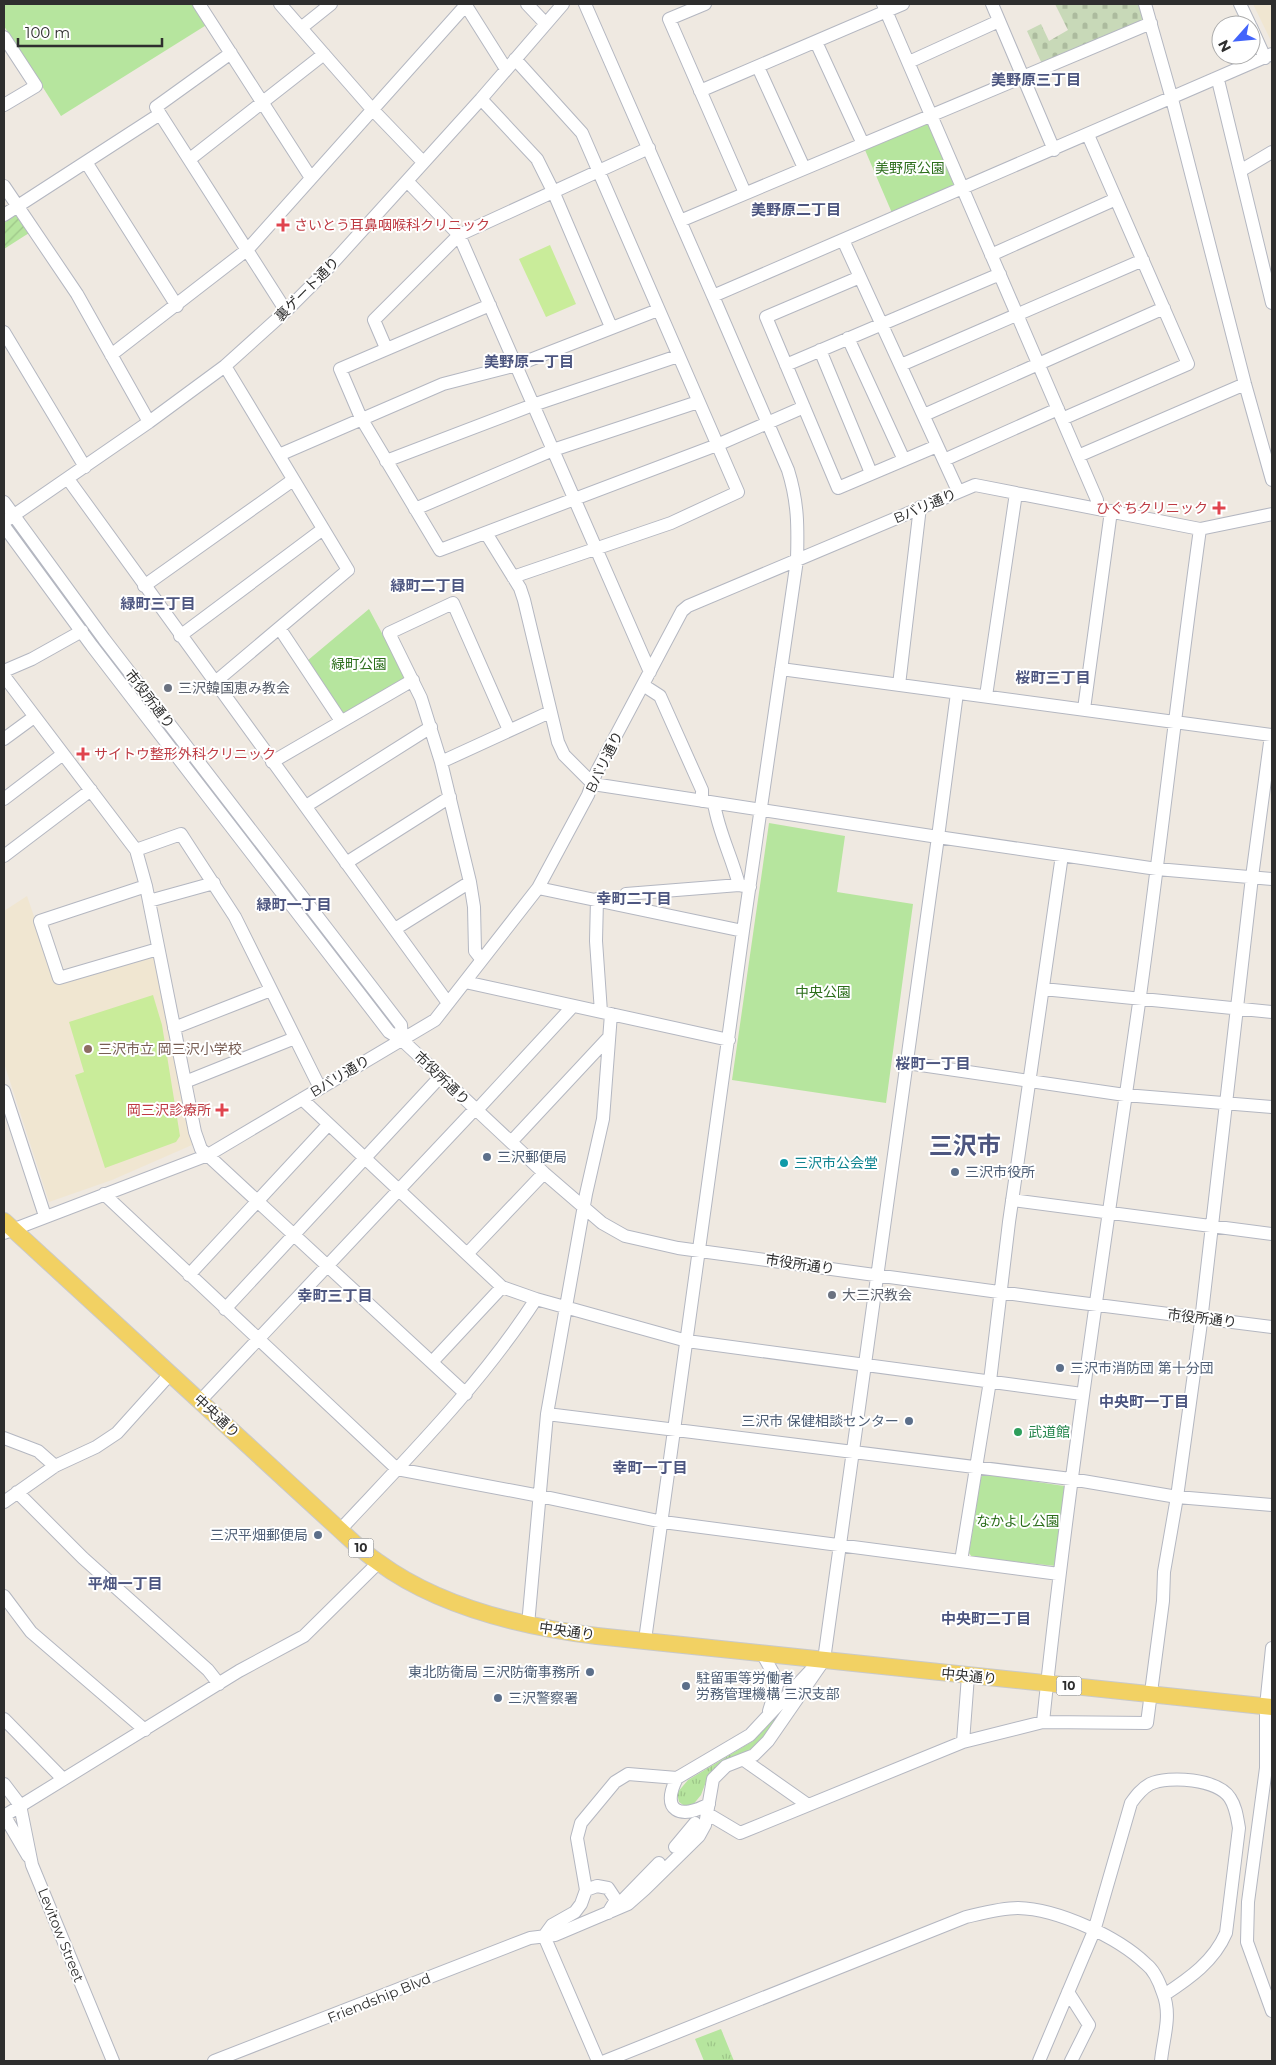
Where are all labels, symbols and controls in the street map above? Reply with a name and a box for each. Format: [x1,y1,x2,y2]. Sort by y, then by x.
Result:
scale bar [18,15,161,47]
north arrow [1211,15,1261,65]
text: 100 m [25,23,70,42]
text: N [1214,37,1235,55]
district label: 美野原三丁目 [991,70,1081,89]
park label: 美野原公園 [875,159,945,177]
district label: 美野原二丁目 [751,200,841,219]
place label: さいとう耳鼻咽喉科クリニック [294,216,490,234]
marker: さいとう耳鼻咽喉科クリニック [276,218,290,232]
street label: 裏ゲート通り [271,253,343,325]
district label: 美野原一丁目 [484,352,574,371]
street label: Bバリ通り [891,485,959,527]
place label: ひぐちクリニック [1096,499,1208,517]
marker: ひぐちクリニック [1212,501,1226,515]
district label: 緑町二丁目 [390,576,466,595]
district label: 緑町三丁目 [120,594,196,613]
park label: 緑町公園 [331,655,387,673]
street label: 市役所通り [121,666,179,732]
district label: 桜町三丁目 [1015,668,1091,687]
place label: 三沢韓国恵み教会 [178,679,290,697]
marker: 三沢韓国恵み教会 [162,682,174,694]
street label: Bバリ通り [581,728,627,796]
place label: サイトウ整形外科クリニック [94,745,276,763]
marker: サイトウ整形外科クリニック [76,747,90,761]
district label: 幸町二丁目 [596,889,672,908]
district label: 緑町一丁目 [256,895,332,914]
park label: 中央公園 [795,983,851,1001]
place label: 三沢市立 岡三沢小学校 [98,1040,242,1058]
marker: 三沢市立 岡三沢小学校 [82,1043,94,1055]
street label: 市役所通り [411,1047,473,1109]
street label: Bバリ通り [307,1051,373,1101]
district label: 桜町一丁目 [895,1054,971,1073]
place label: 岡三沢診療所 [127,1101,211,1119]
marker: 岡三沢診療所 [215,1103,229,1117]
district label: 三沢市 [929,1131,1001,1160]
place label: 三沢郵便局 [497,1148,567,1166]
marker: 三沢郵便局 [481,1151,493,1163]
place label: 三沢市公会堂 [794,1154,878,1172]
marker: 三沢市公会堂 [778,1157,790,1169]
place label: 三沢市役所 [965,1163,1035,1181]
marker: 三沢市役所 [949,1166,961,1178]
street label: 市役所通り [764,1250,836,1278]
district label: 幸町三丁目 [297,1286,373,1305]
place label: 大三沢教会 [842,1286,912,1304]
marker: 大三沢教会 [826,1289,838,1301]
street label: 市役所通り [1166,1305,1238,1331]
place label: 三沢市消防団 第十分団 [1070,1359,1214,1377]
marker: 三沢市消防団 第十分団 [1054,1362,1066,1374]
street label: 中央通り [190,1390,244,1442]
district label: 中央町一丁目 [1099,1392,1189,1411]
place label: 三沢市 保健相談センター [741,1412,899,1430]
marker: 三沢市 保健相談センター [903,1415,915,1427]
place label: 武道館 [1028,1423,1070,1441]
marker: 武道館 [1012,1426,1024,1438]
district label: 幸町一丁目 [612,1458,688,1477]
park label: なかよし公園 [976,1512,1060,1530]
place label: 三沢平畑郵便局 [210,1526,308,1544]
marker: 三沢平畑郵便局 [312,1529,324,1541]
road number: 10 [348,1539,374,1558]
district label: 平畑一丁目 [87,1574,163,1593]
district label: 中央町二丁目 [941,1609,1031,1628]
street label: 中央通り [538,1618,596,1644]
place label: 東北防衛局 三沢防衛事務所 [408,1663,580,1681]
street label: 中央通り [940,1664,998,1688]
marker: 東北防衛局 三沢防衛事務所 [584,1666,596,1678]
place label: 駐留軍等労働者 労務管理機構 三沢支部 [696,1669,840,1703]
road number: 10 [1056,1676,1082,1695]
marker: 駐留軍等労働者 労務管理機構 三沢支部 [680,1680,692,1692]
place label: 三沢警察署 [508,1689,578,1707]
marker: 三沢警察署 [492,1692,504,1704]
street label: Levitow Street [34,1885,88,1985]
street label: Friendship Blvd [325,1969,433,2027]

